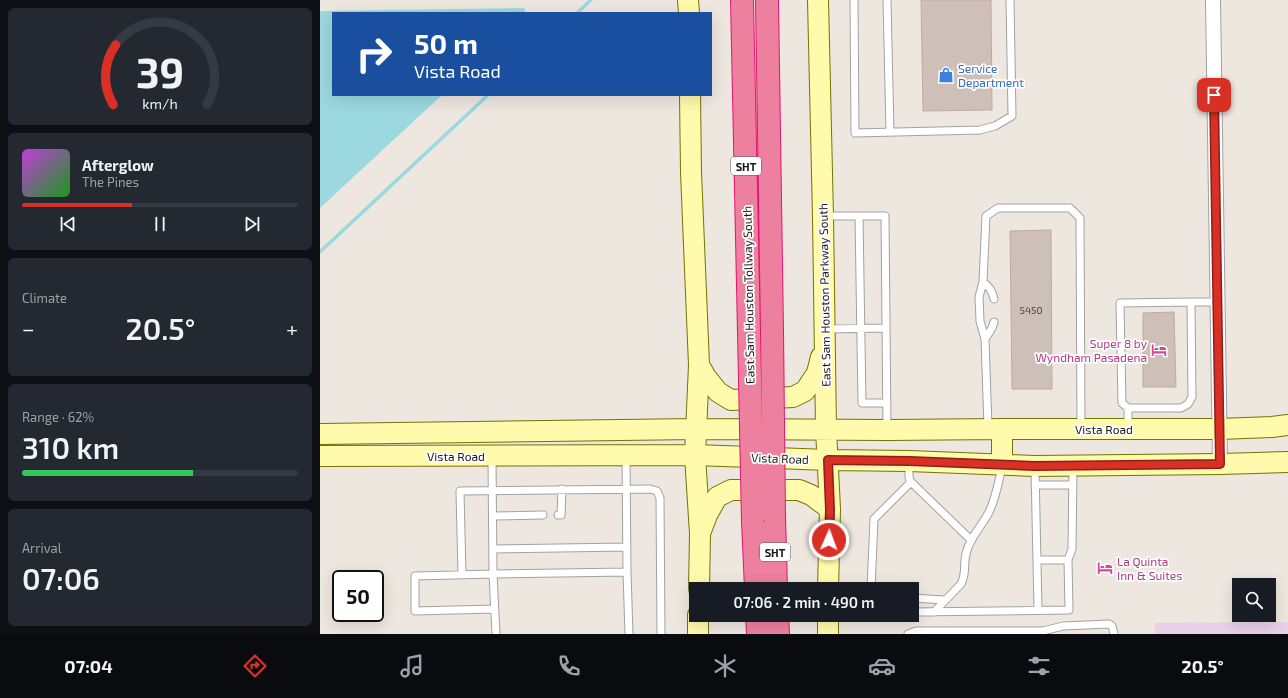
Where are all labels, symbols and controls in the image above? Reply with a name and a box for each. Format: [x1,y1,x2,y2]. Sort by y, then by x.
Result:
text: 50 m [414,26,478,60]
icon: right [348,28,400,80]
text: 39 [136,45,184,95]
text: Vista Road [414,60,501,82]
place label: Service Department [958,61,1024,89]
shop icon: Service Department [937,66,955,84]
pin [1197,78,1231,112]
icon: arrive [1203,84,1225,106]
text: km/h [142,94,178,111]
text: Afterglow [82,156,154,174]
road number: SHT [731,157,761,175]
text: The Pines [82,174,139,190]
street label: East Sam Houston Parkway South [815,203,833,387]
street label: East Sam Houston Tollway South [739,206,757,384]
icon: previous [57,213,79,235]
icon: pause [149,213,171,235]
icon: next [241,213,263,235]
text: Climate [22,290,67,306]
house number: 5450 [1020,304,1042,316]
text: 20.5° [125,310,195,346]
text: − [22,315,35,341]
text: + [286,315,298,341]
place label: Super 8 by Wyndham Pasadena [1035,336,1148,364]
hotel icon: Super 8 by Wyndham Pasadena [1150,341,1168,359]
text: Range · 62% [22,409,94,425]
street label: Vista Road [1075,422,1133,436]
text: 310 km [22,429,119,465]
street label: Vista Road [427,449,485,463]
street label: Vista Road [751,450,809,466]
position arrow [808,519,850,561]
text: Arrival [22,540,62,556]
road number: SHT [760,543,790,561]
place label: La Quinta Inn & Suites [1117,554,1182,582]
hotel icon: La Quinta Inn & Suites [1096,559,1114,577]
text: 07:06 [22,560,100,596]
speed limit sign: 50 [332,570,384,622]
map controls [1232,578,1276,622]
button: search [1232,578,1276,622]
text: 07:06 · 2 min · 490 m [733,593,875,611]
icon: directions [241,652,269,680]
icon: music [398,652,426,680]
icon: phone [555,652,583,680]
icon: climate [711,652,739,680]
icon: car [868,652,896,680]
icon: filters [1025,652,1053,680]
text: 07:04 [64,655,113,677]
text: 20.5° [1181,655,1224,677]

